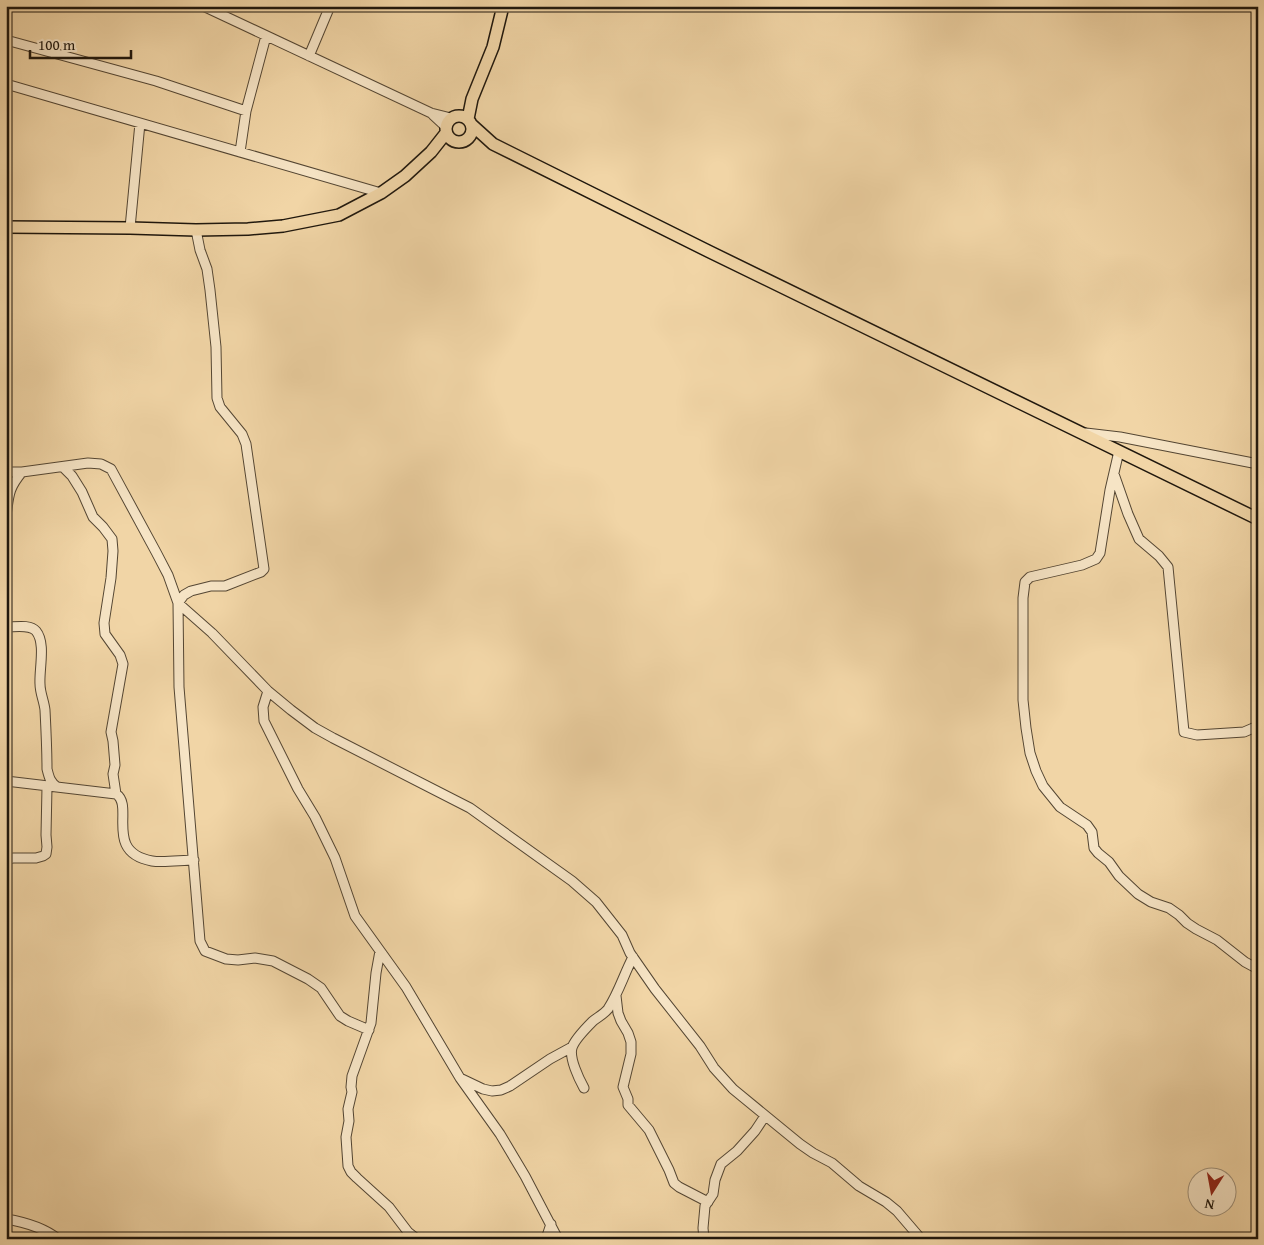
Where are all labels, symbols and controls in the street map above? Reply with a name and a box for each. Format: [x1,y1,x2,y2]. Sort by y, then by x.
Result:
scale bar [30,28,131,60]
text: 100 m [38,34,76,55]
north arrow [1186,1168,1236,1218]
text: N [1202,1194,1216,1215]

